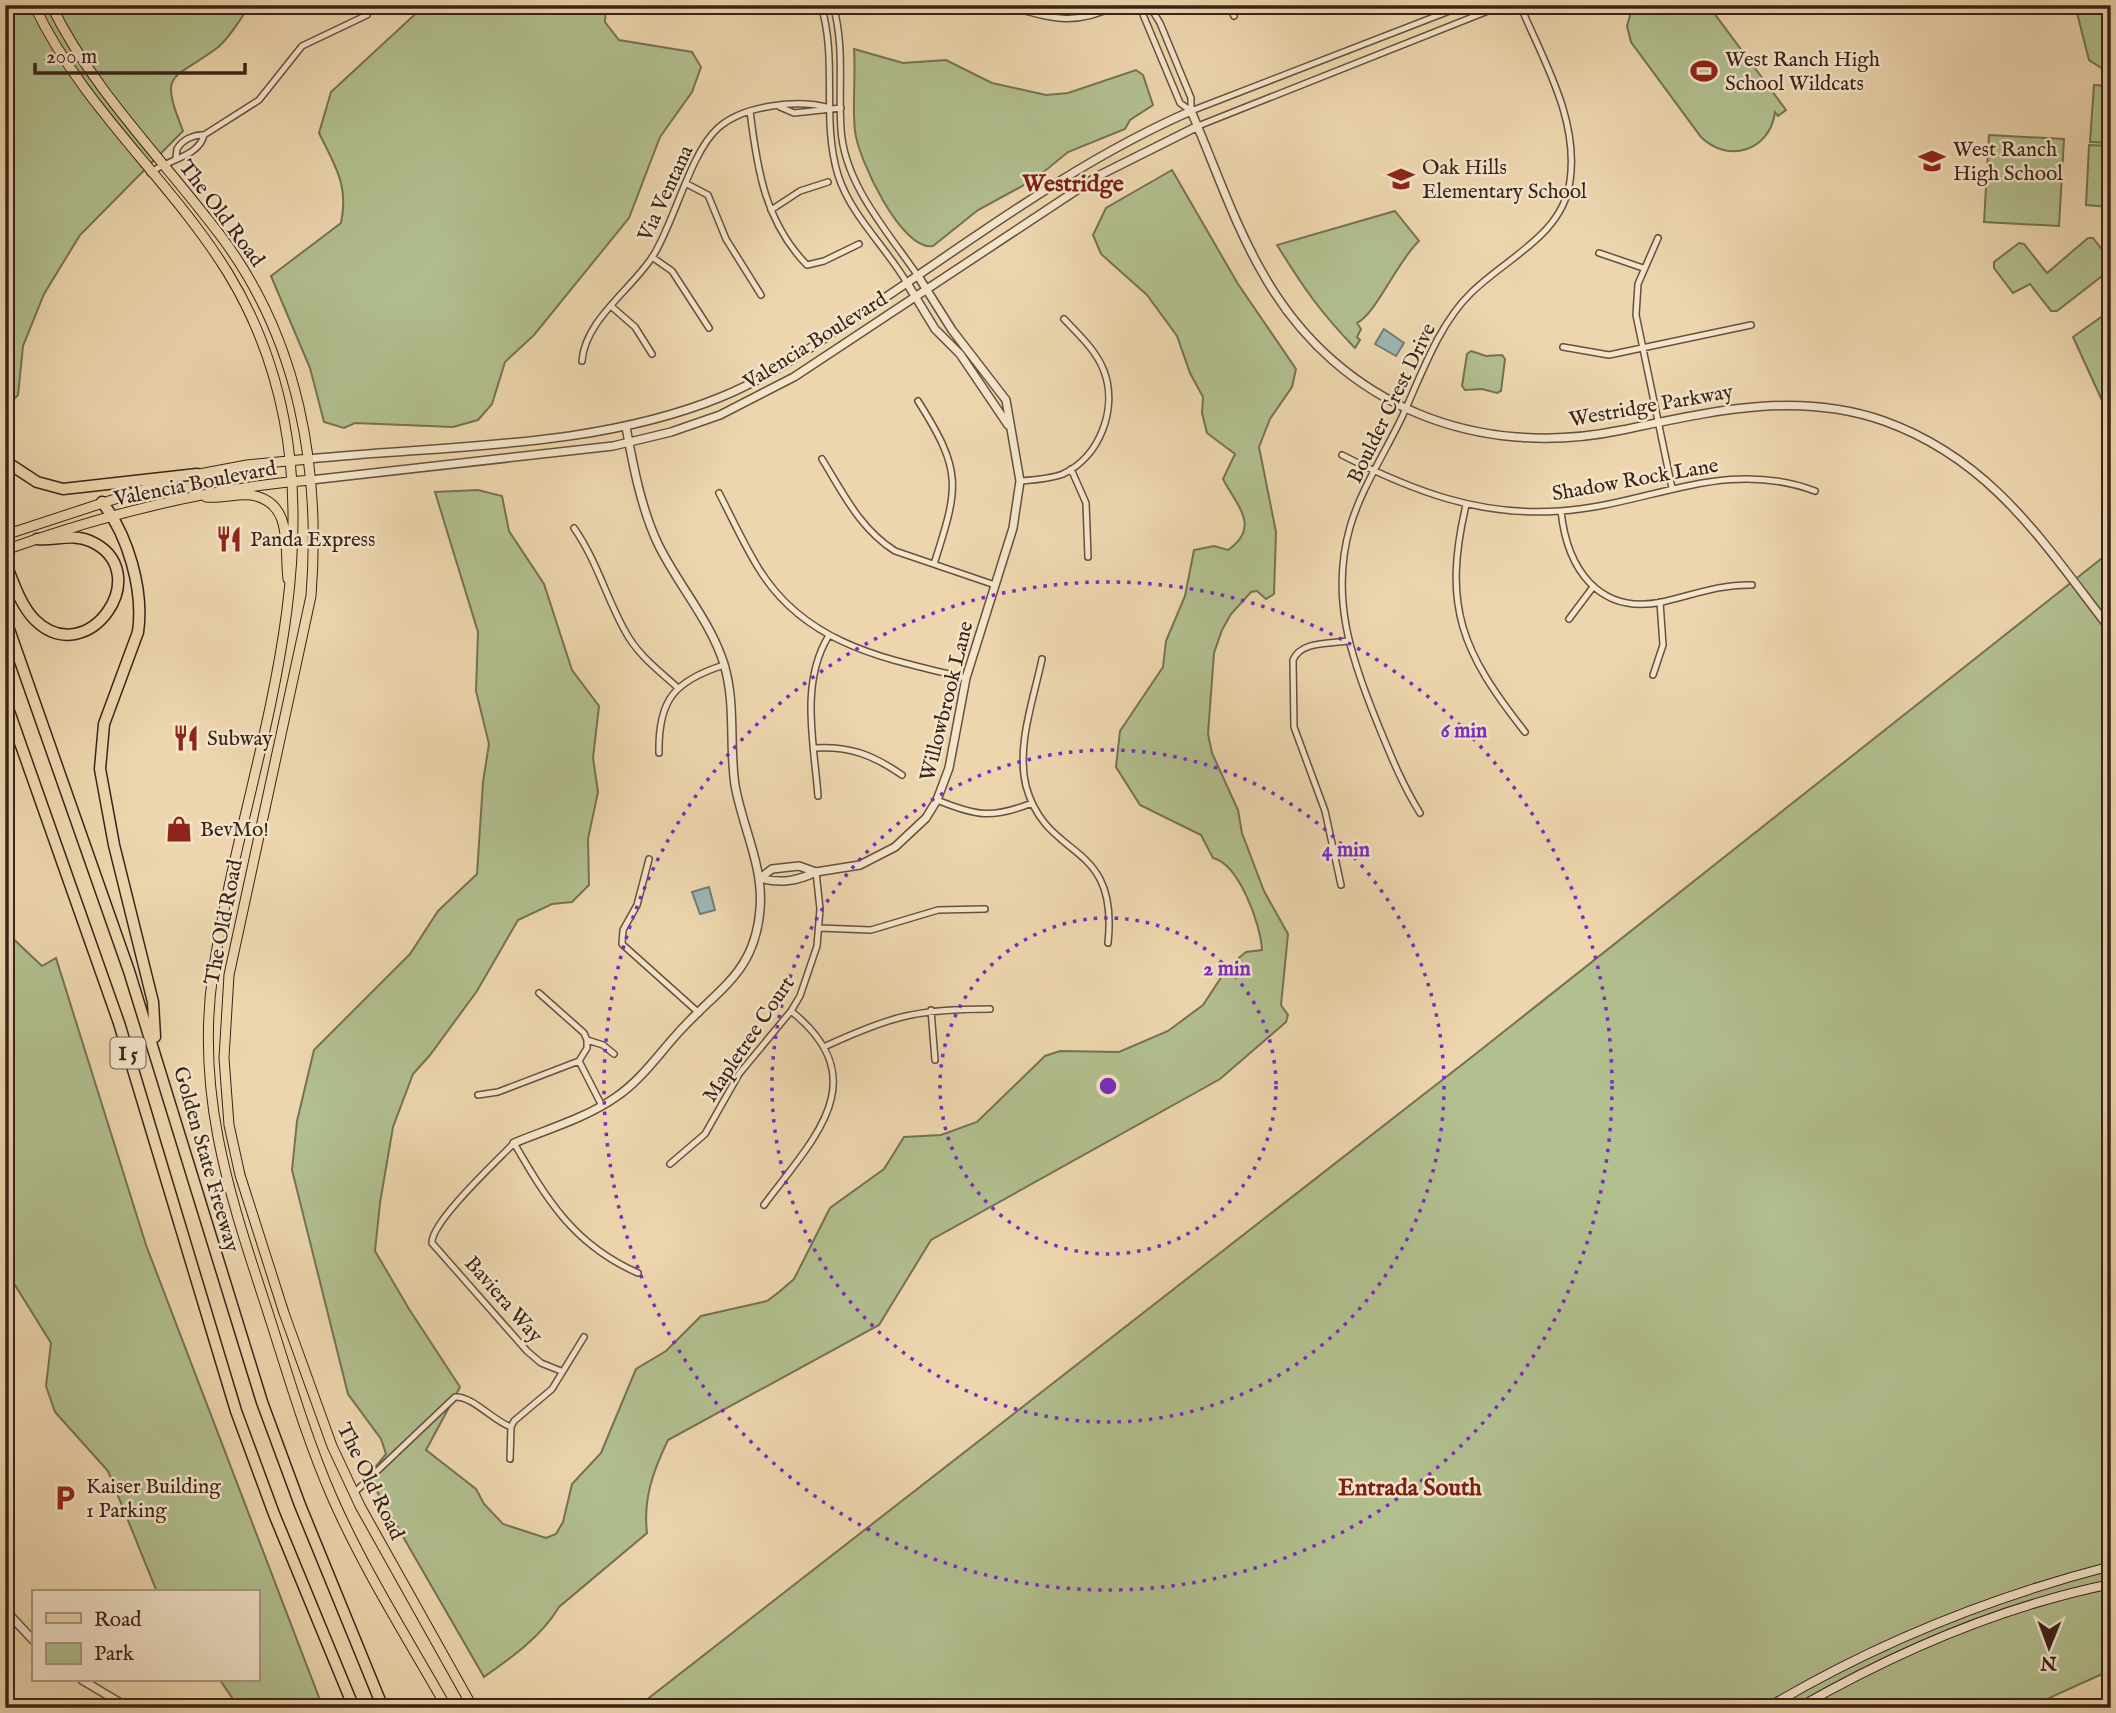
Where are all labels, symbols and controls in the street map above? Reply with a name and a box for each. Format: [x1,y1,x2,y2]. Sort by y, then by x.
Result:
scale bar [35,32,245,76]
text: 200 m [46,44,97,71]
place label: West Ranch High School Wildcats [1725,47,1880,98]
sports icon: West Ranch High School Wildcats [1689,56,1719,86]
place label: West Ranch High School [1953,137,2063,188]
street label: Via Ventana [632,140,701,247]
school or university icon: West Ranch High School [1917,146,1947,176]
street label: The Old Road [172,155,270,273]
place label: Oak Hills Elementary School [1422,155,1587,206]
school or university icon: Oak Hills Elementary School [1386,164,1416,194]
district label: Westridge [1021,169,1124,200]
street label: Valencia Boulevard [738,286,894,397]
street label: Boulder Crest Drive [1342,319,1443,488]
street label: Westridge Parkway [1567,379,1736,434]
street label: Shadow Rock Lane [1550,452,1721,508]
street label: Valencia Boulevard [111,455,280,514]
restaurant icon: Panda Express [214,524,244,554]
place label: Panda Express [250,527,375,554]
street label: Willowbrook Lane [915,618,980,784]
text: 6 min [1441,718,1487,745]
restaurant icon: Subway [171,723,201,753]
place label: Subway [207,726,273,753]
shop icon: BevMo! [164,814,194,844]
place label: BevMo! [200,817,269,844]
text: 4 min [1322,837,1370,864]
street label: The Old Road [199,857,250,987]
text: 2 min [1203,956,1251,983]
street label: Mapletree Court [697,972,801,1108]
road number: I 5 [110,1037,146,1068]
street label: Golden State Freeway [166,1064,245,1256]
centre of rings [1096,1074,1120,1098]
street label: Baviera Way [458,1251,548,1350]
street label: The Old Road [330,1419,410,1545]
district label: Entrada South [1338,1473,1482,1504]
place label: Kaiser Building 1 Parking [86,1474,221,1525]
parking icon: Kaiser Building 1 Parking [50,1483,80,1513]
legend [32,1590,259,1682]
text: Road [94,1607,142,1634]
north arrow [2014,1612,2084,1682]
text: Park [94,1641,135,1668]
text: N [2040,1650,2058,1674]

